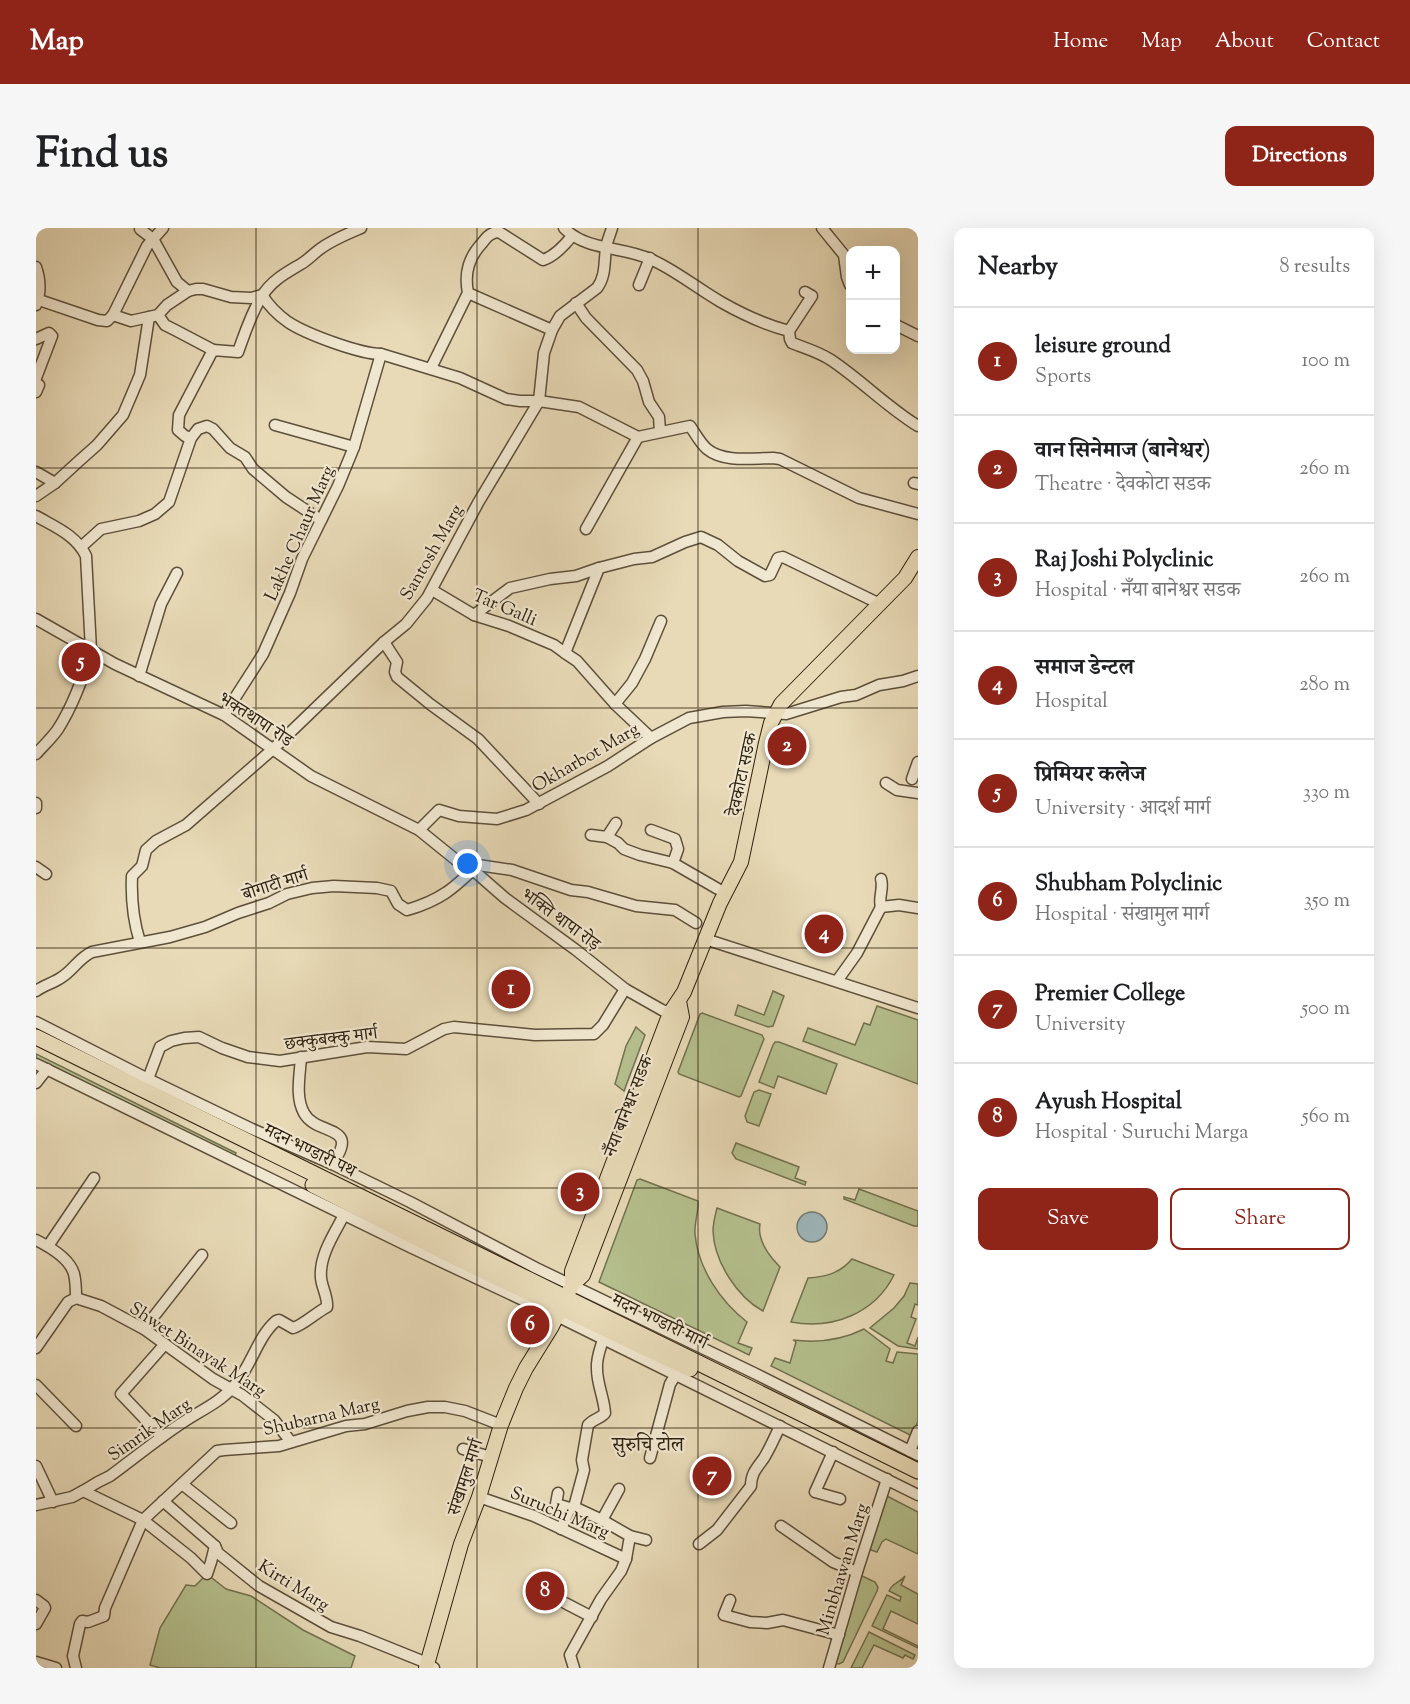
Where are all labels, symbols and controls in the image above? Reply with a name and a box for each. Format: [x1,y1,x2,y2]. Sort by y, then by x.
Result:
text: Map [30,22,84,62]
text: Home [1053,27,1108,57]
text: Map [1141,27,1182,57]
text: About [1215,27,1274,57]
text: Contact [1307,27,1380,57]
text: Find us [36,126,168,186]
button: Directions [1225,126,1374,186]
map controls [846,246,900,354]
button: + [846,246,900,300]
text: Nearby [978,249,1058,286]
text: 8 results [1279,253,1350,282]
button: − [846,300,900,354]
text: leisure ground [1035,331,1171,363]
text: 1 [994,347,1001,376]
text: 100 m [1301,347,1350,376]
text: Sports [1035,363,1091,392]
text: वान सिनेमाज (बानेश्वर) [1035,436,1210,468]
text: 2 [993,455,1002,484]
text: 260 m [1299,455,1350,484]
street label: Lakhe Chaur Marg [259,462,342,606]
text: Theatre · देवकोटा सडक [1035,471,1211,500]
street label: Santosh Marg [395,500,471,606]
text: Raj Joshi Polyclinic [1035,545,1214,577]
text: 3 [993,563,1002,592]
text: 260 m [1299,563,1350,592]
text: Hospital · नँया बानेश्वर सडक [1035,577,1240,606]
street label: Tar Galli [468,584,541,634]
pin: 5 [62,640,100,684]
text: समाज डेन्टल [1035,653,1134,685]
text: 4 [992,671,1003,700]
text: 280 m [1299,671,1350,700]
street label: भक्तथापा रोड [212,687,299,755]
text: Hospital [1035,688,1108,717]
street label: Okharbot Marg [528,717,645,800]
pin: 2 [768,724,807,768]
street label: देवकोटा सडक [722,729,766,820]
text: प्रिमियर कलेज [1035,760,1146,792]
text: 5 [994,779,1001,808]
text: 330 m [1303,779,1350,808]
text: University · आदर्श मार्ग [1035,795,1211,824]
your location [453,849,482,878]
street label: बोगाटी मार्ग [238,863,313,909]
text: Shubham Polyclinic [1035,869,1222,901]
street label: भक्ति थापा रोड़ [515,883,606,959]
text: 6 [993,887,1002,916]
text: 350 m [1304,887,1350,916]
text: Hospital · संखामुल मार्ग [1035,901,1209,930]
pin: 4 [804,912,844,956]
pin: 1 [492,966,530,1011]
text: Premier College [1035,979,1185,1011]
text: 7 [992,995,1003,1024]
text: 500 m [1301,995,1350,1024]
text: University [1035,1011,1126,1040]
street label: छक्कुबक्कु मार्ग [282,1021,381,1059]
street label: नँया बानेश्वर सडक [598,1051,662,1162]
text: Ayush Hospital [1035,1087,1182,1119]
text: 8 [993,1103,1003,1132]
text: 560 m [1302,1103,1350,1132]
street label: मदन भण्डारी पथ [258,1118,361,1186]
text: Hospital · Suruchi Marga [1035,1119,1248,1148]
pin: 3 [560,1170,600,1214]
button: Save [978,1188,1158,1250]
button: Share [1170,1188,1350,1250]
street label: मदन भण्डारी मार्ग [606,1288,713,1358]
street label: Shwet Binayak Marg [123,1297,271,1405]
pin: 6 [510,1302,550,1348]
street label: Simrik Marg [103,1392,197,1469]
street label: Shubarna Marg [261,1392,382,1444]
district label: सुरुचि टोल [611,1432,685,1461]
street label: संखामुल मार्ग [442,1435,492,1520]
pin: 7 [692,1454,732,1498]
street label: Suruchi Marg [505,1481,613,1547]
street label: Minbhawan Marg [811,1500,876,1639]
street label: Kirti Marg [252,1554,334,1619]
pin: 8 [526,1568,564,1614]

